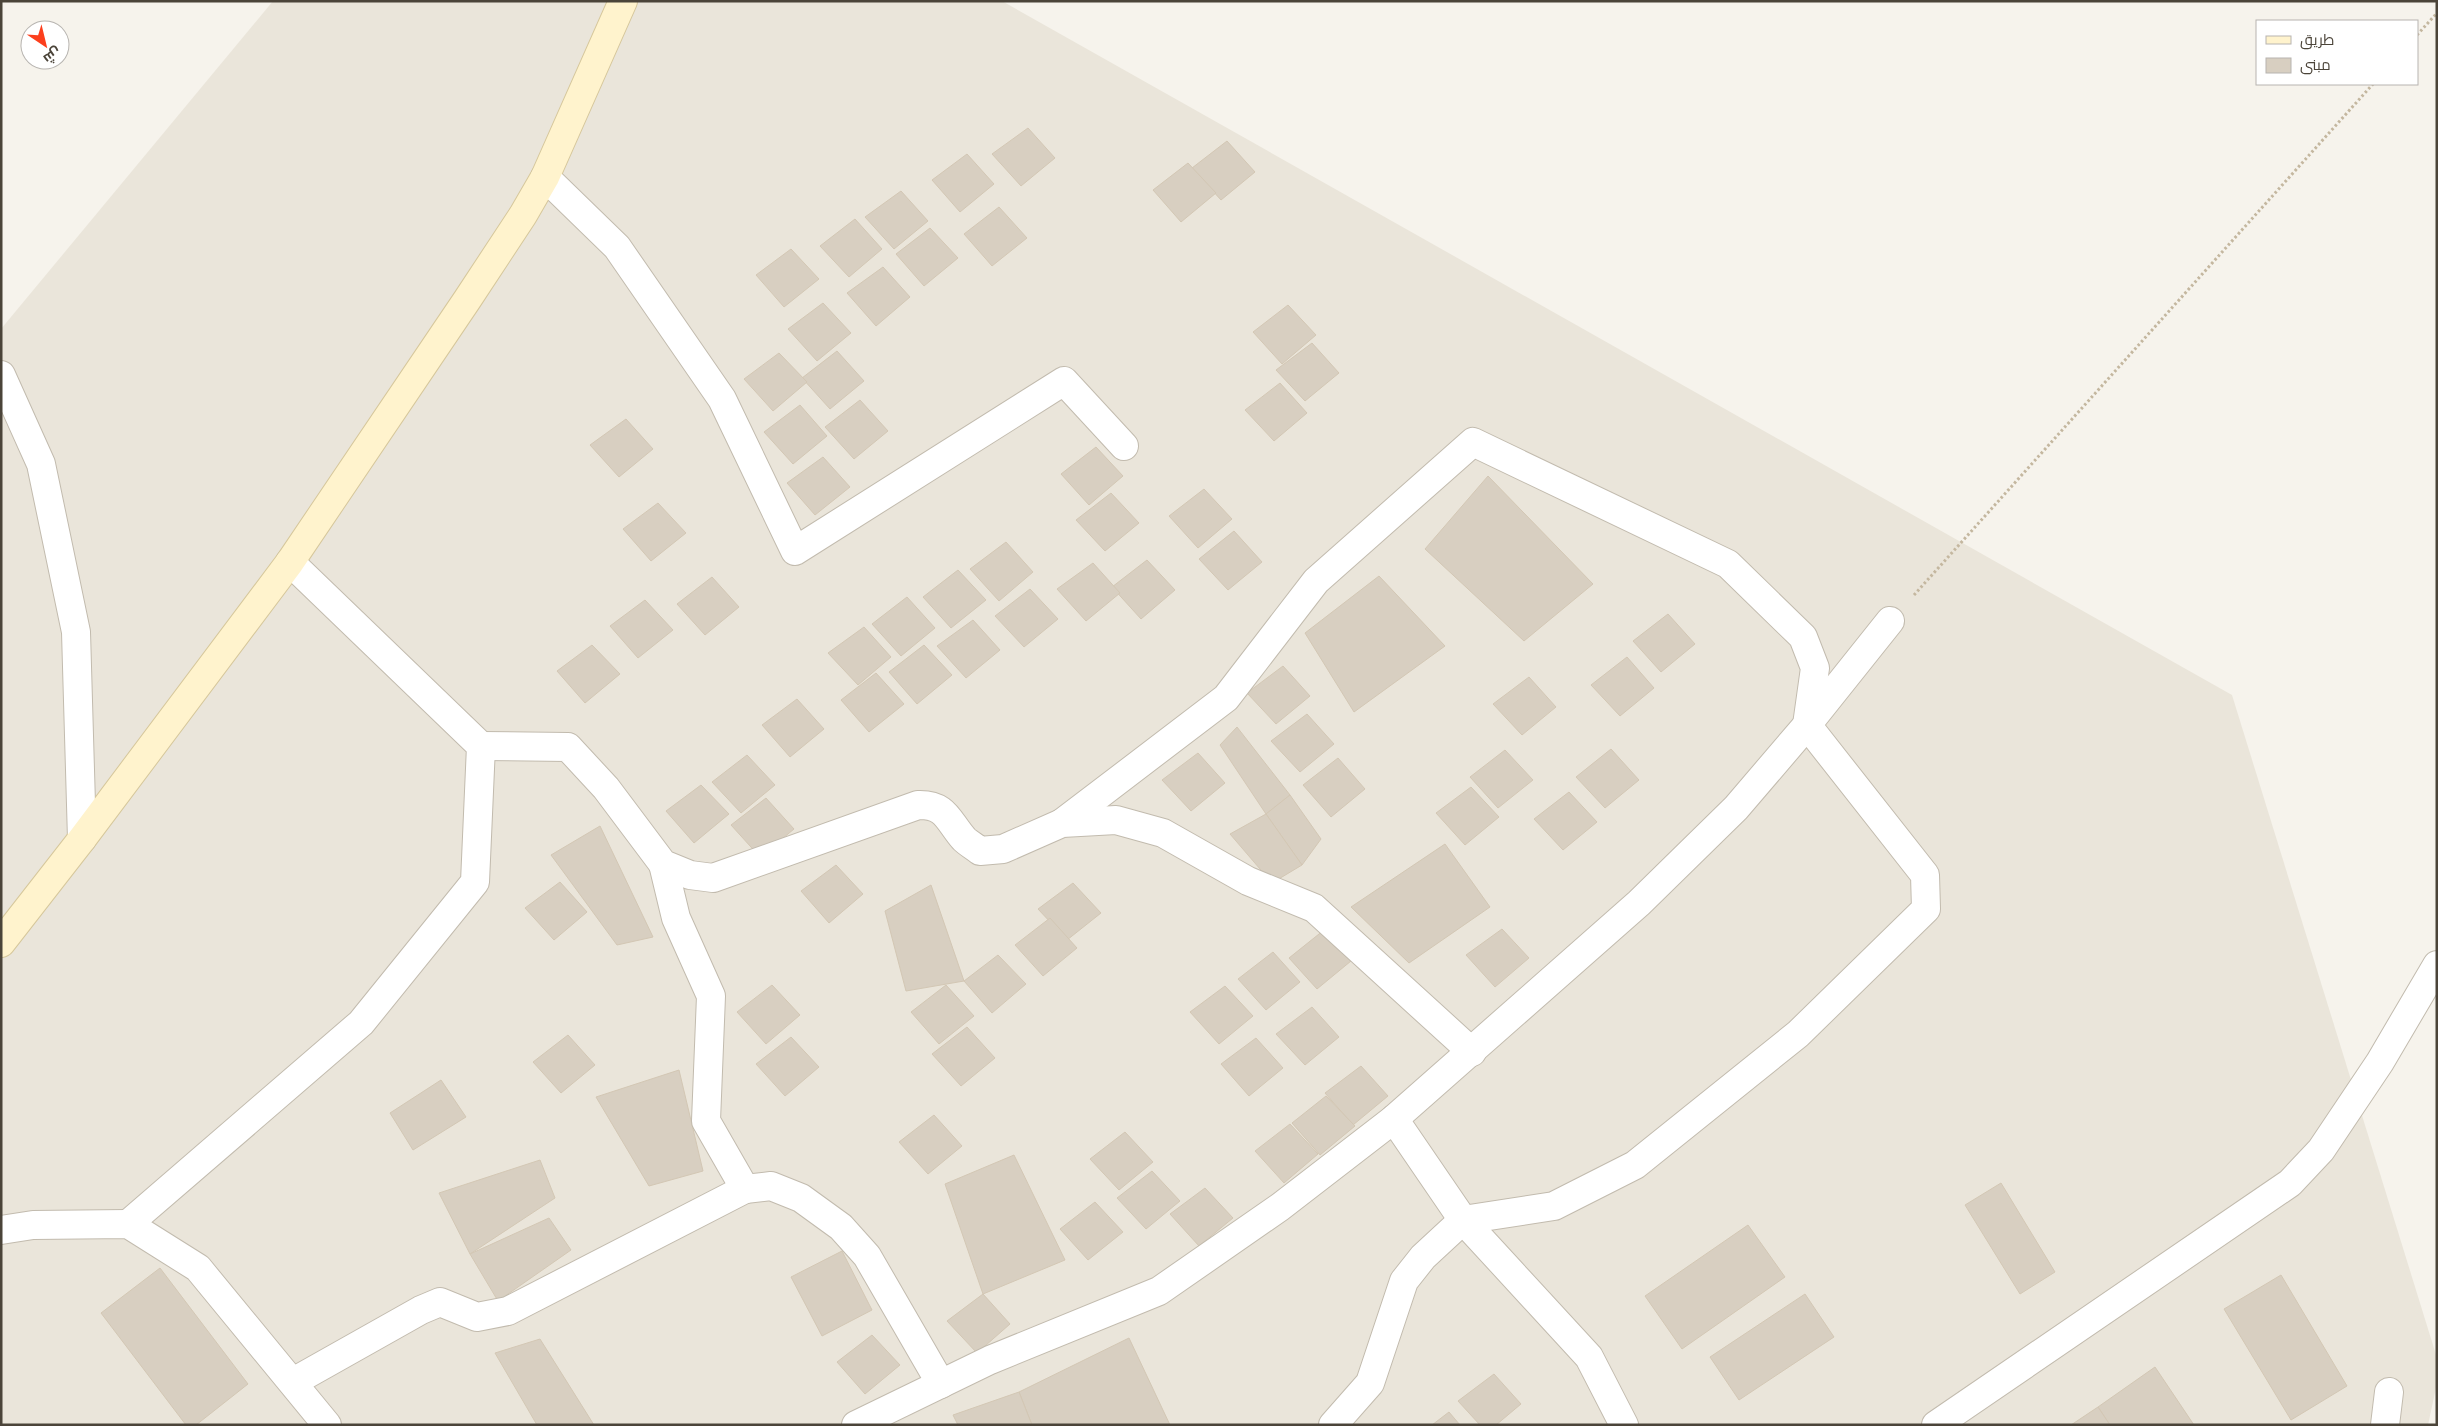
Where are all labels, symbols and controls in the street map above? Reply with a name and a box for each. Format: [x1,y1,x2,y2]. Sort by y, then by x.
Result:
north arrow [20,20,70,70]
legend [2256,20,2418,85]
text: طريق [2300,30,2334,50]
text: ش [40,43,65,68]
text: مبنى [2300,55,2331,75]

